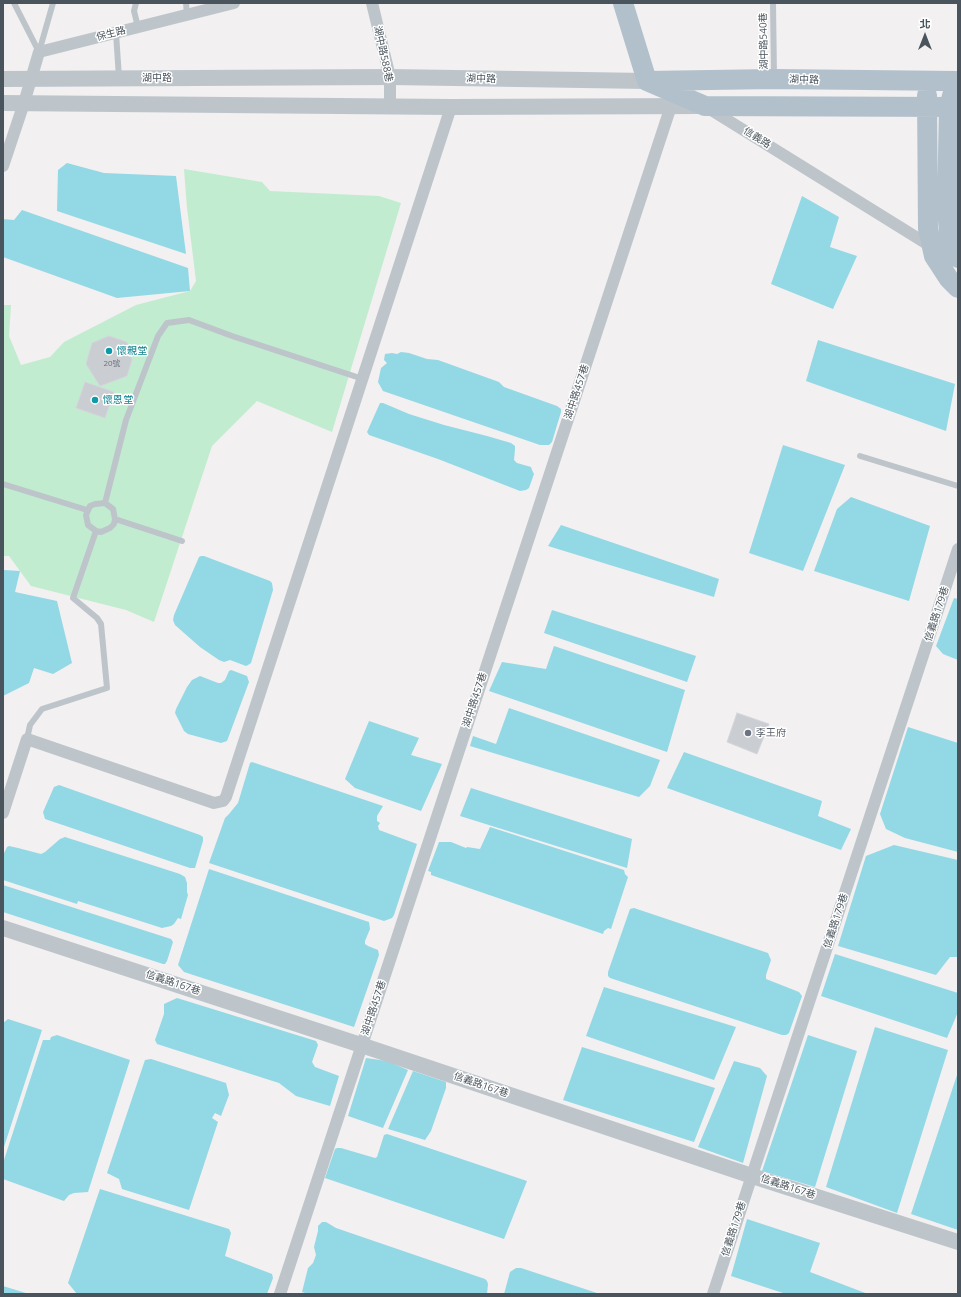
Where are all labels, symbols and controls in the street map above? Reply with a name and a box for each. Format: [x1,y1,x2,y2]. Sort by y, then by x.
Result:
street label: 湖中路540巷 [758,12,770,70]
north arrow [905,16,945,56]
text: 北 [920,16,931,31]
street label: 保生路 [95,25,127,43]
street label: 湖中路588巷 [371,25,395,83]
street label: 湖中路 [142,72,172,84]
street label: 湖中路 [466,73,496,85]
street label: 湖中路 [789,74,819,86]
street label: 信義路 [741,125,773,151]
place label: 懷親堂 [117,345,147,357]
marker: 懷親堂 [104,346,114,356]
house number: 20號 [103,359,121,369]
street label: 湖中路457巷 [562,363,592,421]
place label: 懷恩堂 [103,394,133,406]
marker: 懷恩堂 [90,395,100,405]
street label: 信義路179巷 [922,585,952,643]
street label: 湖中路457巷 [460,671,490,729]
place label: 李王府 [756,727,786,739]
marker: 李王府 [743,728,753,738]
street label: 信義路179巷 [821,892,851,950]
street label: 信義路167巷 [144,968,202,998]
street label: 湖中路457巷 [359,979,389,1037]
street label: 信義路167巷 [452,1070,510,1100]
street label: 信義路167巷 [759,1172,817,1202]
street label: 信義路179巷 [719,1200,749,1258]

